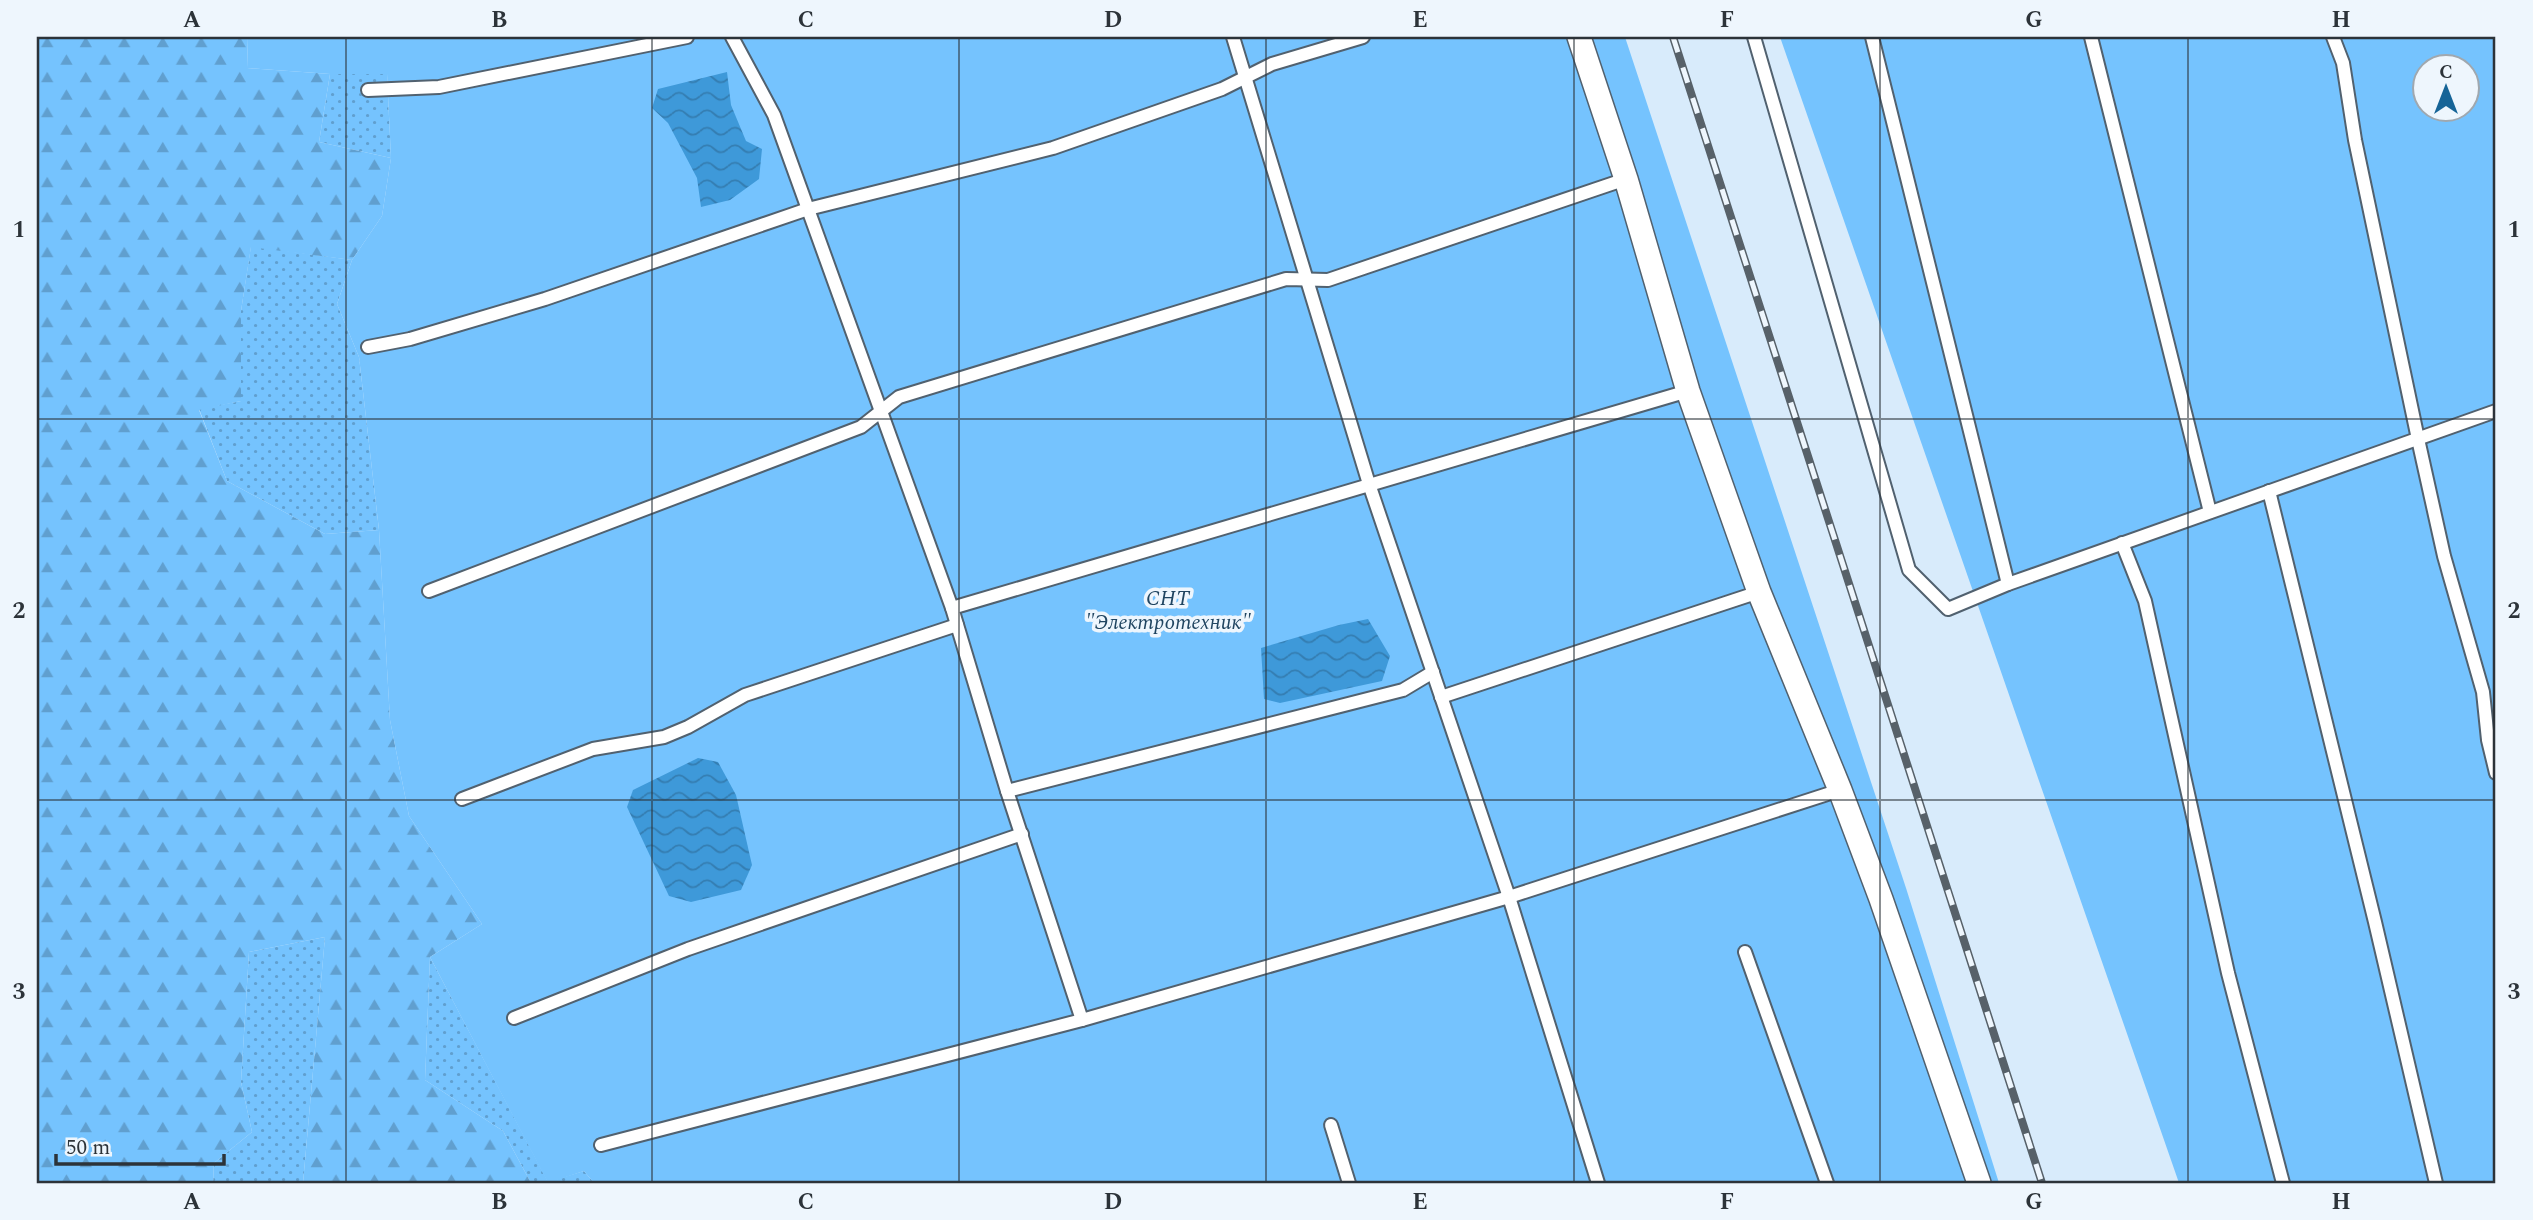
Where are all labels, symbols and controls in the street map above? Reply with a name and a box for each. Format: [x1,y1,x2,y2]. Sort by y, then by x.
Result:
text: A [183,3,201,38]
text: B [491,3,507,38]
text: C [798,3,814,38]
text: D [1104,3,1122,38]
text: E [1412,3,1428,38]
text: F [1720,3,1734,38]
text: G [2025,3,2043,38]
text: H [2331,3,2351,38]
north arrow [2410,52,2480,122]
text: С [2439,58,2453,87]
text: 1 [13,213,25,248]
text: 1 [2508,213,2520,248]
park label: СНТ "Электротехник" [1085,583,1251,639]
text: 2 [13,594,26,629]
text: 2 [2508,594,2521,629]
text: 3 [13,975,26,1010]
text: 3 [2508,975,2521,1010]
scale bar [56,1122,224,1166]
text: 50 m [66,1132,110,1164]
text: A [183,1185,201,1220]
text: B [491,1185,507,1220]
text: C [798,1185,814,1220]
text: D [1104,1185,1122,1220]
text: E [1412,1185,1428,1220]
text: F [1720,1185,1734,1220]
text: G [2025,1185,2043,1220]
text: H [2331,1185,2351,1220]

